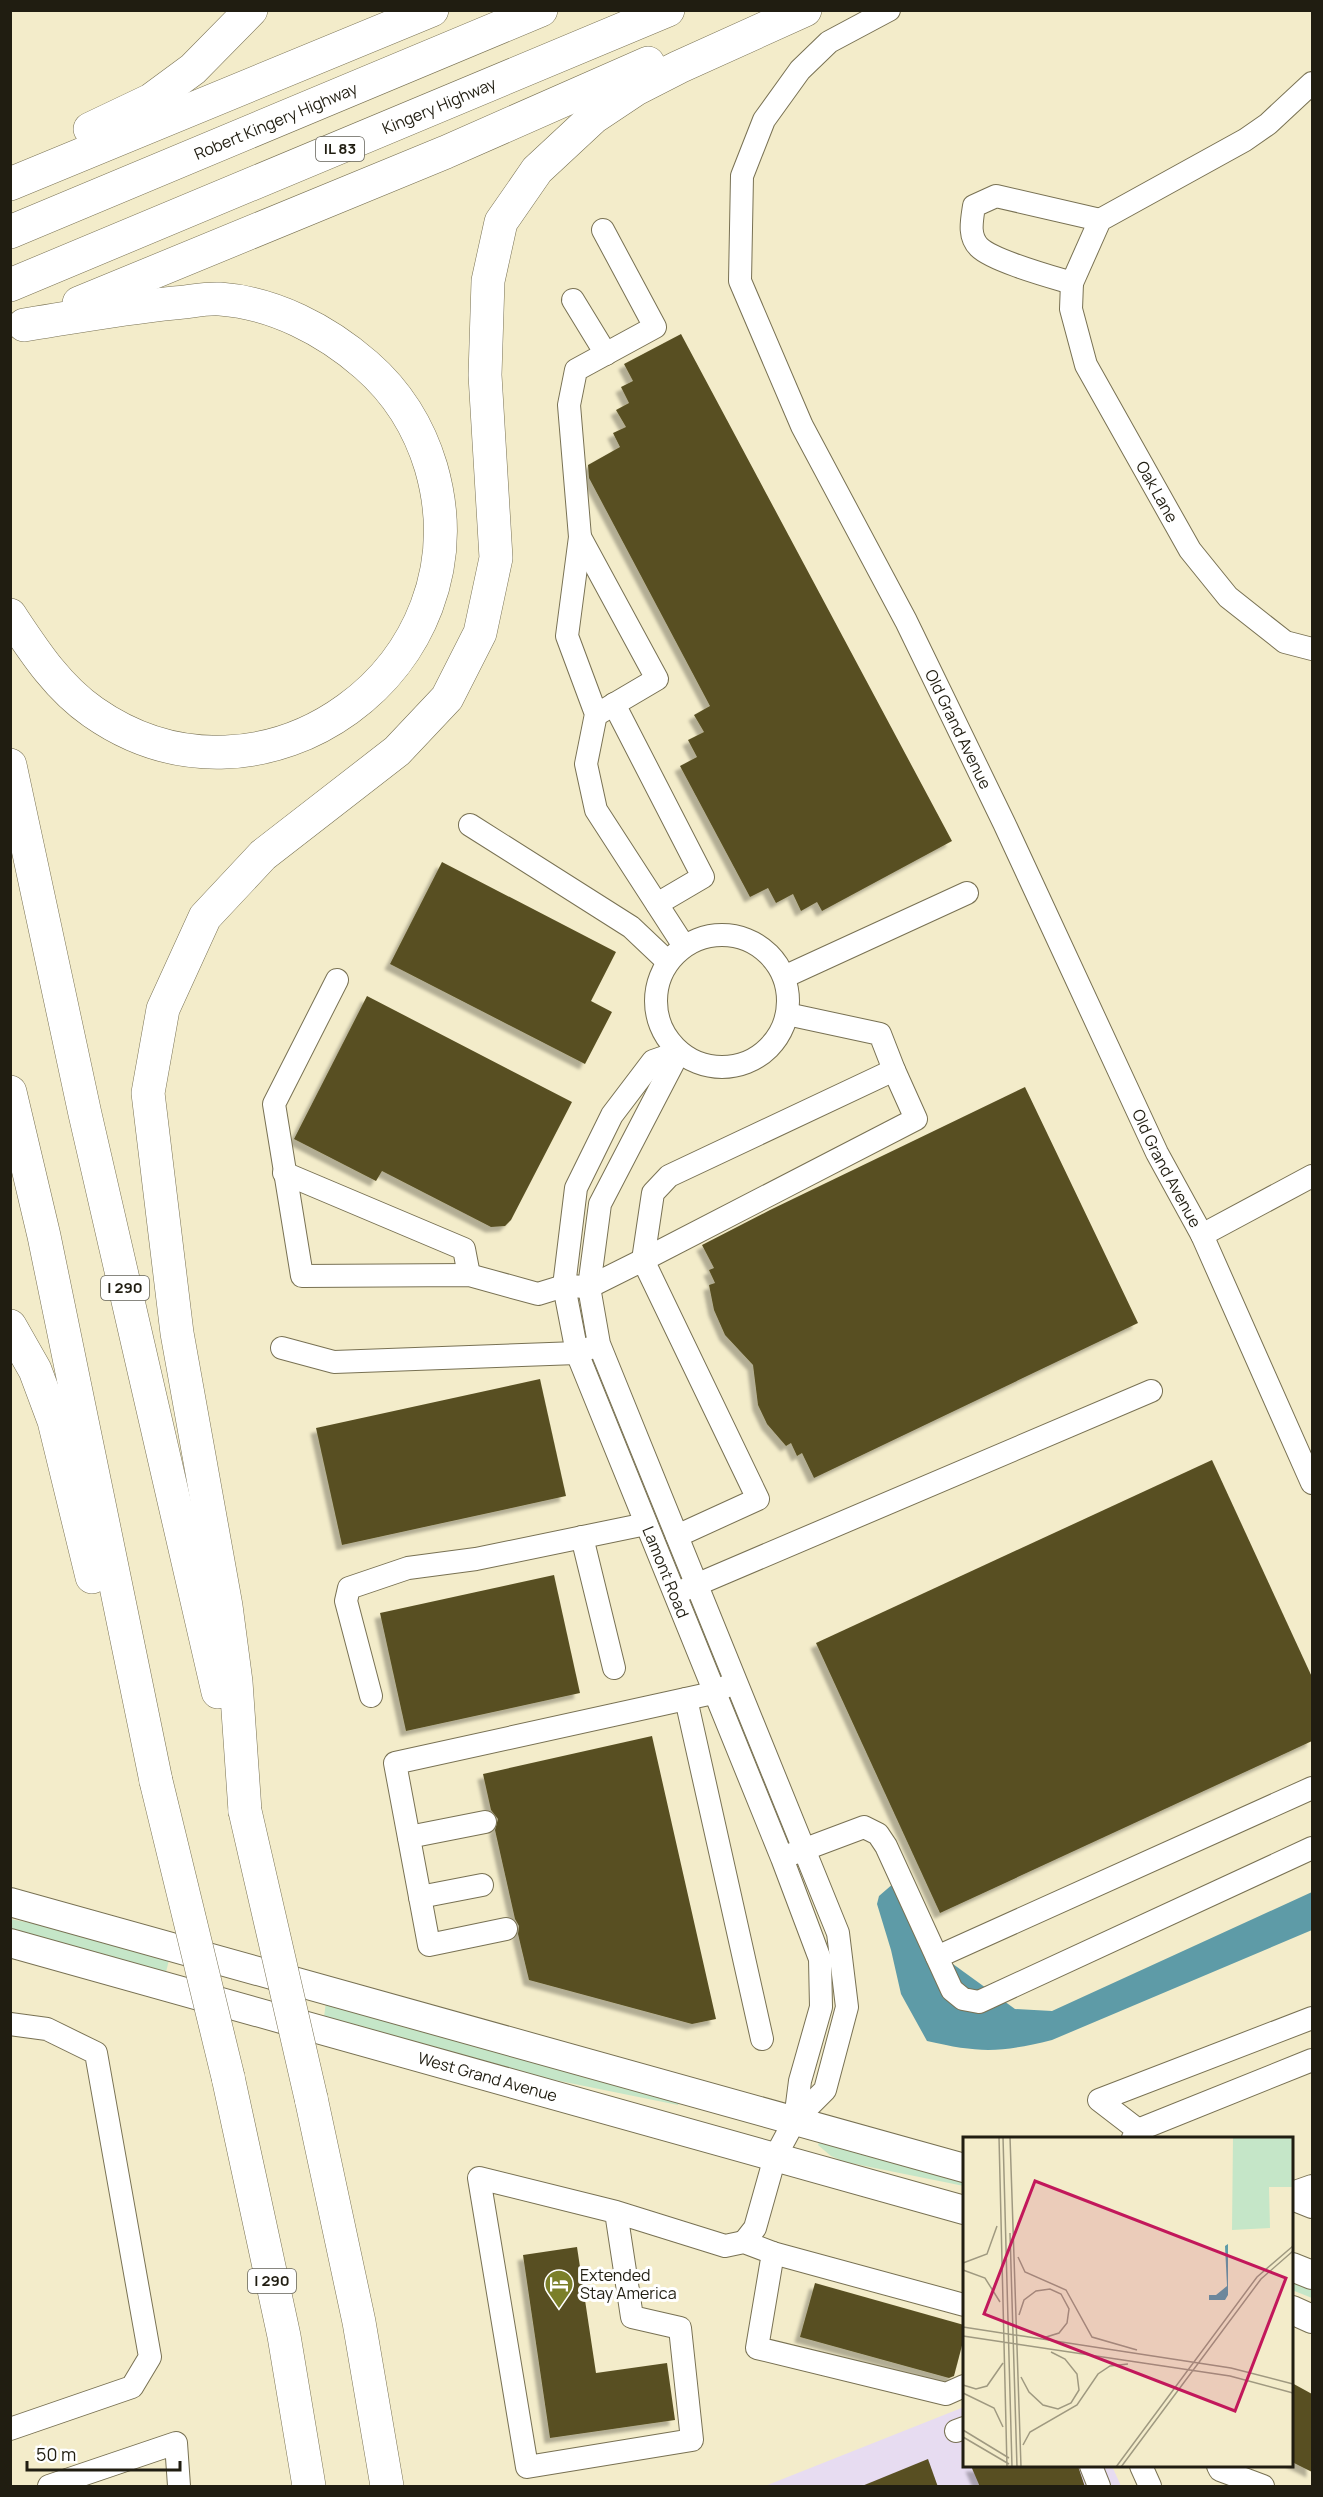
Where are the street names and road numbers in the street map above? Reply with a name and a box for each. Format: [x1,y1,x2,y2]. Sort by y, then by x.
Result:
street label: Kingery Highway [379,72,500,139]
street label: Robert Kingery Highway [191,77,361,165]
road number: IL 83 [316,137,364,161]
street label: Oak Lane [1131,457,1183,526]
street label: Old Grand Avenue [920,666,997,793]
street label: Old Grand Avenue [1127,1105,1207,1231]
road number: I 290 [101,1276,149,1300]
street label: Lamont Road [637,1523,694,1621]
street label: West Grand Avenue [415,2047,560,2107]
road number: I 290 [248,2269,296,2293]

